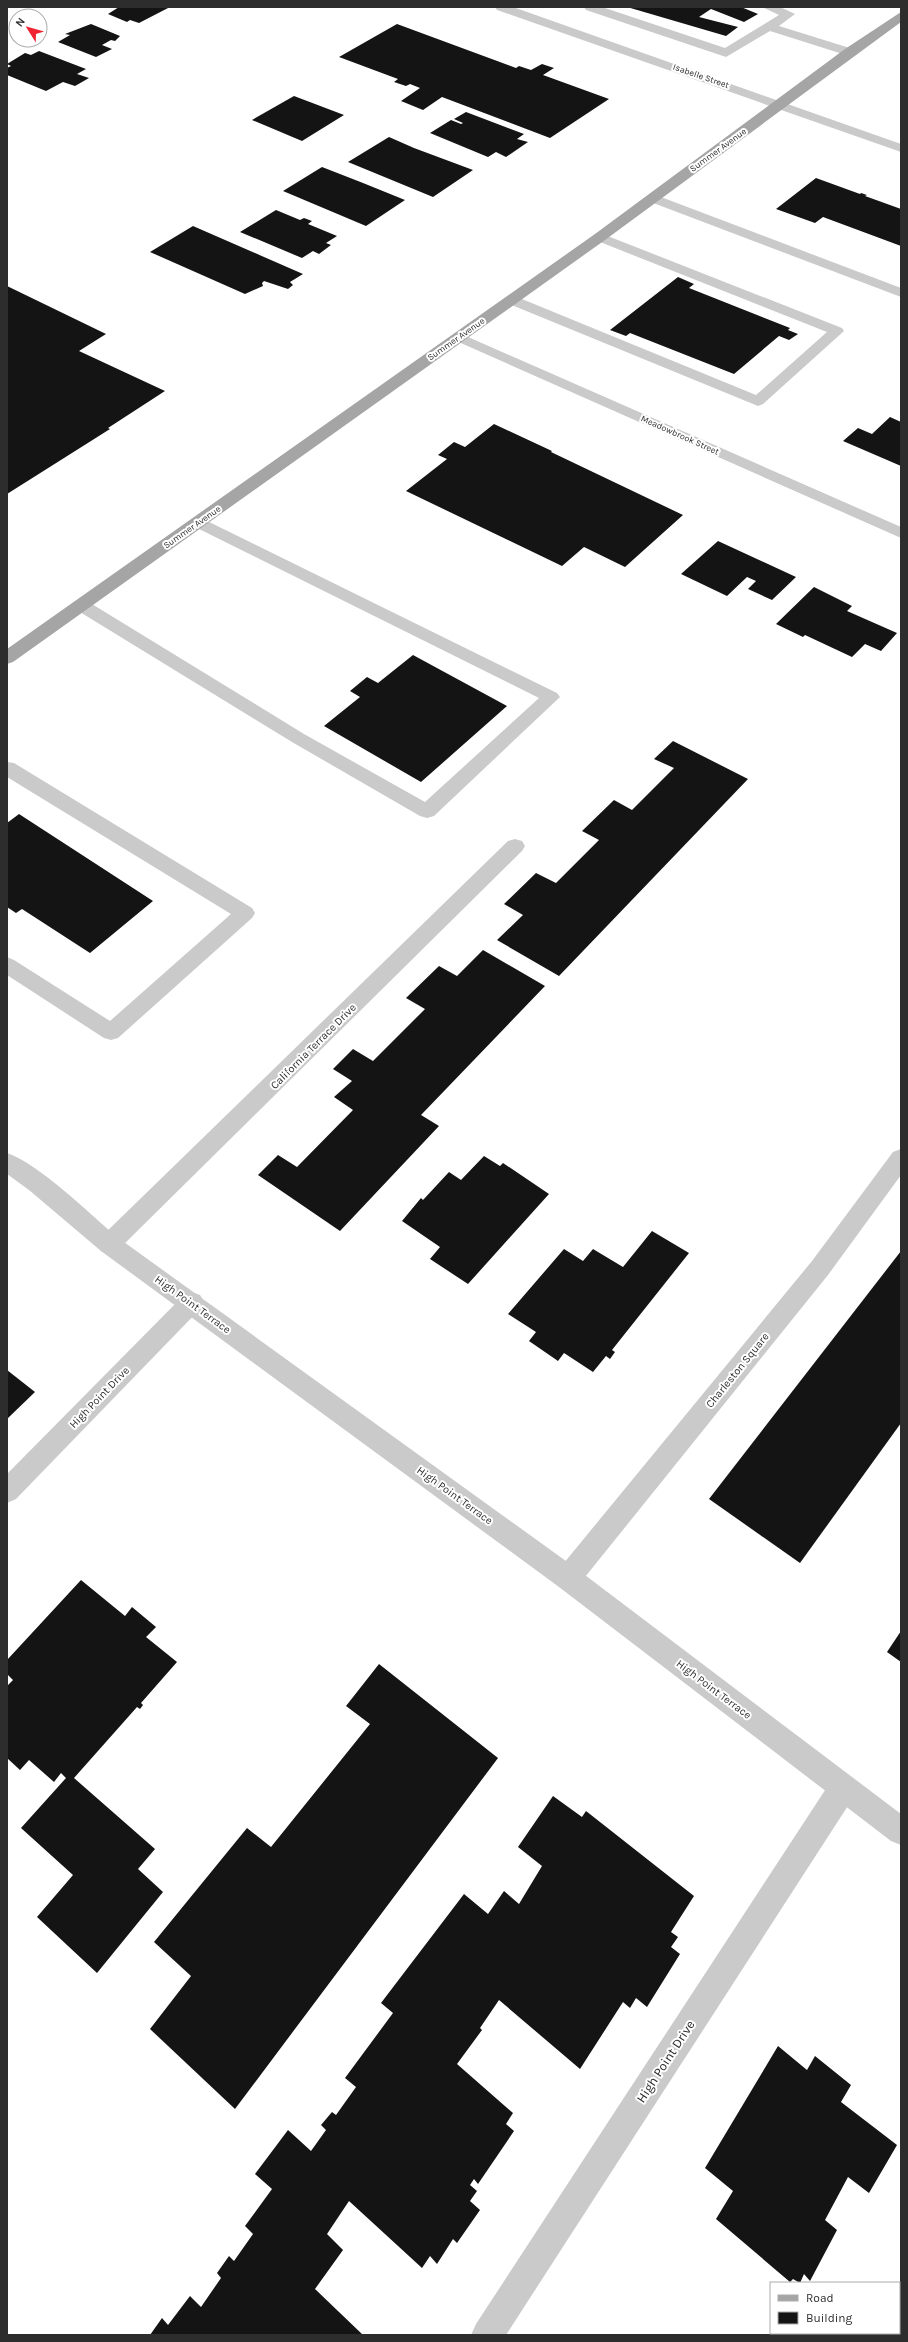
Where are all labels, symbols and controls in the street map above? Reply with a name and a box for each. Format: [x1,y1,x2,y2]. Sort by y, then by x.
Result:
north arrow [8,8,48,48]
text: N [13,15,28,29]
street label: Isabelle Street [672,62,731,90]
street label: Summer Avenue [688,126,748,174]
street label: Summer Avenue [426,315,487,362]
street label: Meadowbrook Street [639,413,721,457]
street label: Summer Avenue [162,503,223,550]
street label: California Terrace Drive [268,1001,359,1092]
street label: High Point Terrace [152,1273,233,1336]
street label: Charleston Square [703,1330,772,1410]
street label: High Point Drive [67,1364,132,1431]
street label: High Point Terrace [414,1464,495,1527]
street label: High Point Terrace [674,1657,754,1722]
street label: High Point Drive [633,2017,698,2105]
legend [770,2282,900,2334]
text: Road [806,2291,834,2305]
text: Building [806,2311,853,2325]

